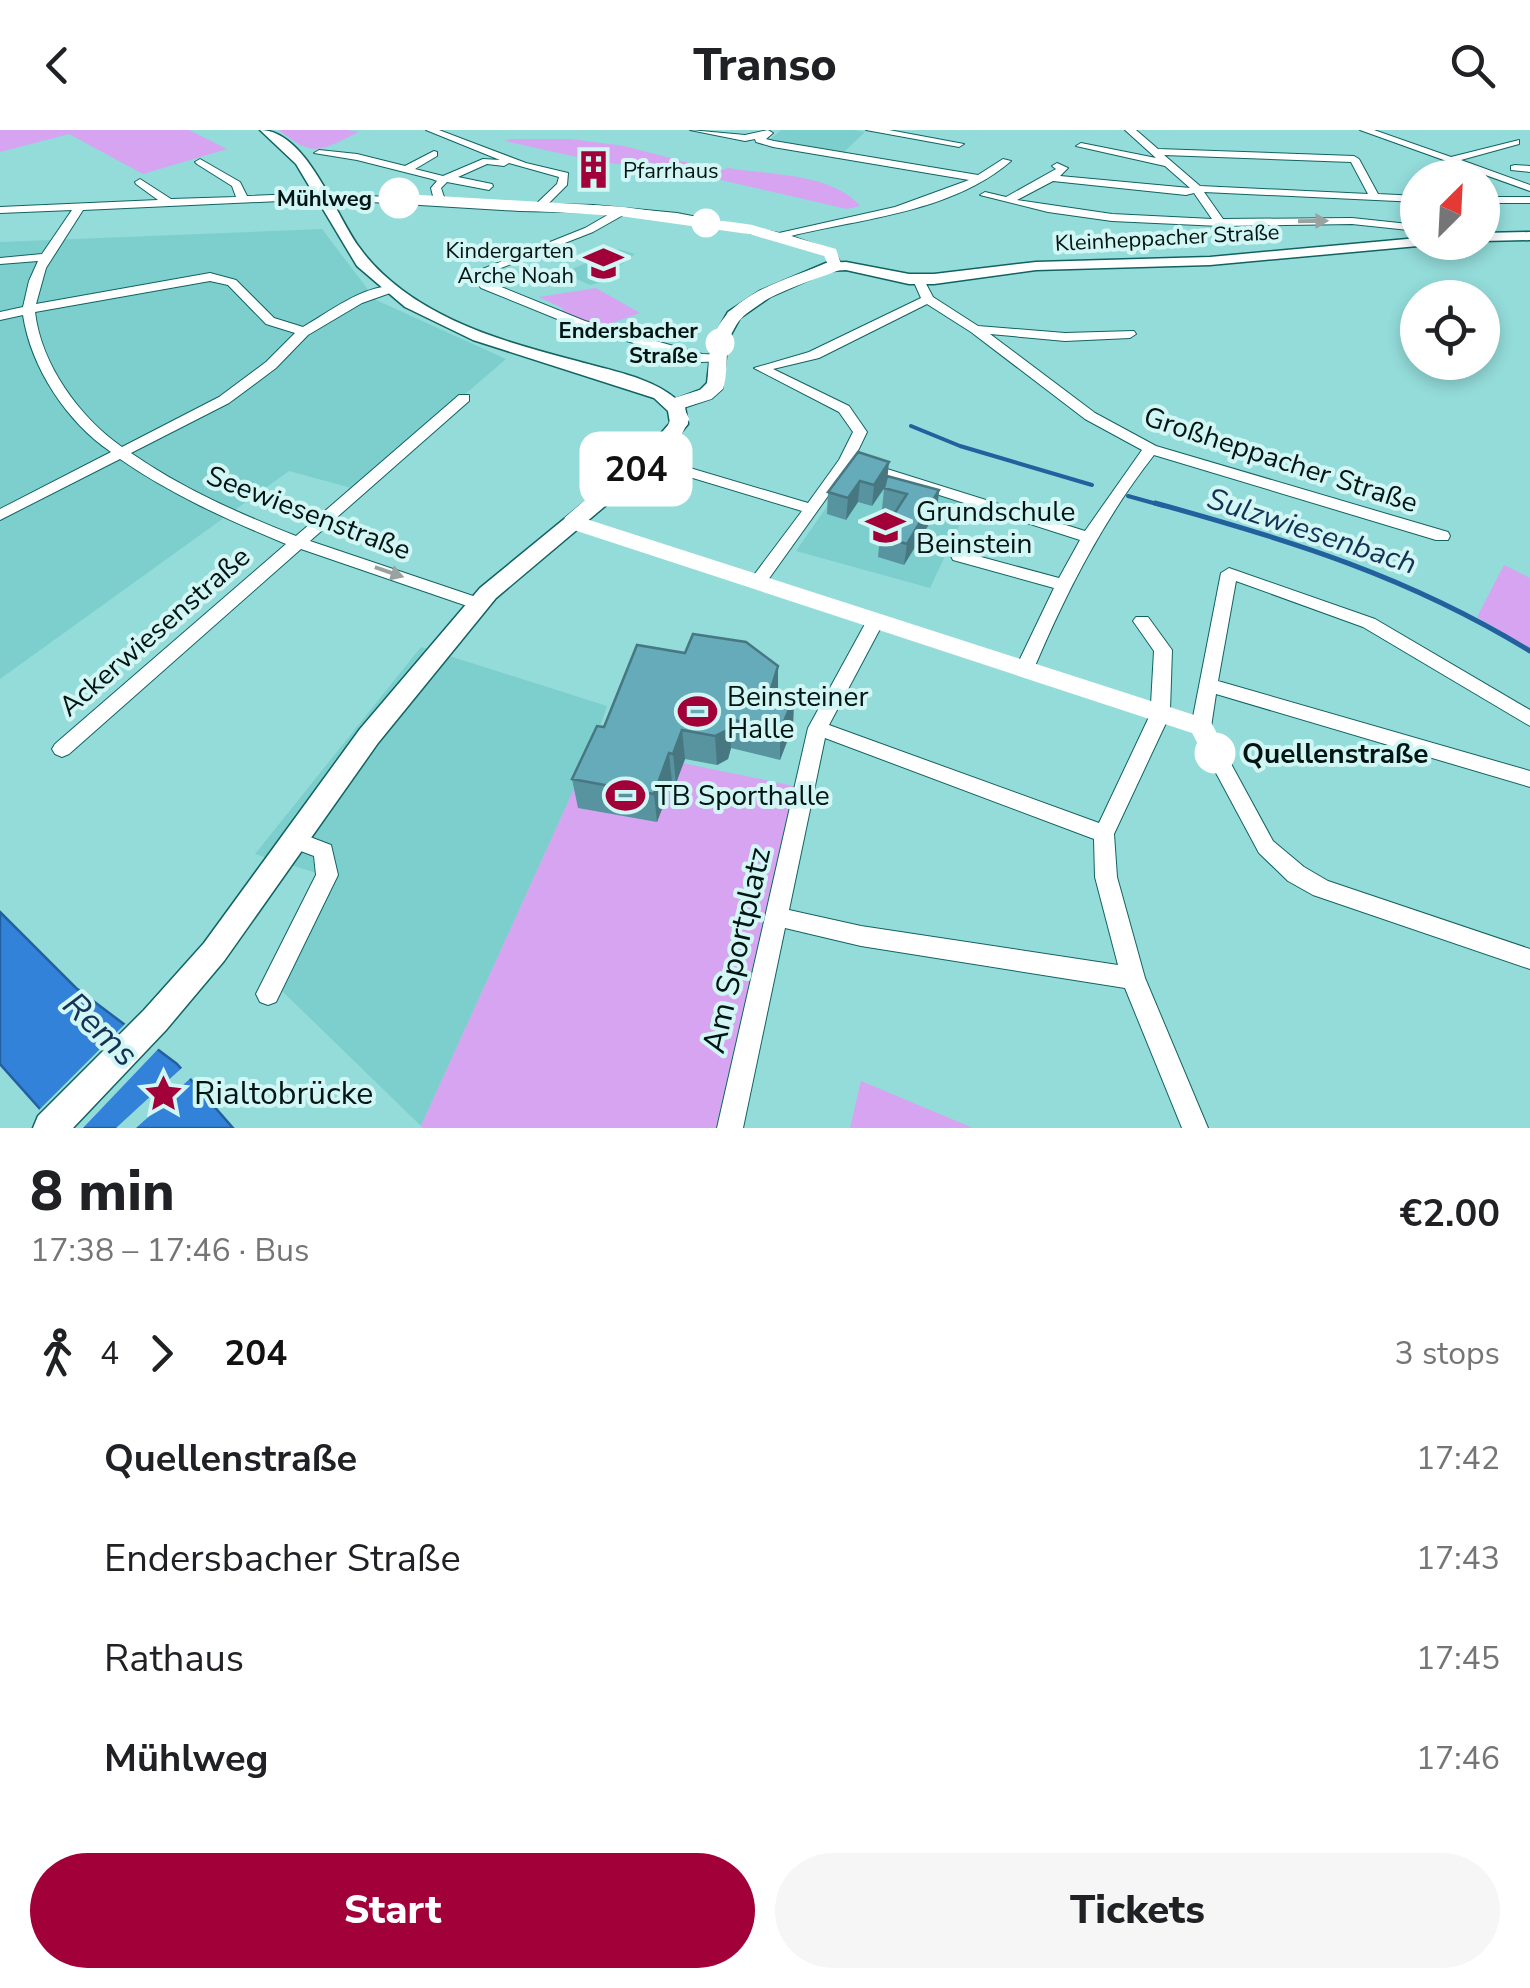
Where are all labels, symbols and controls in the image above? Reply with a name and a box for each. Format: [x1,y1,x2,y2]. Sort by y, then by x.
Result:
text: Transo [693,35,837,96]
icon: back [30,38,85,93]
icon: search [1445,38,1500,93]
building icon: Pfarrhaus [572,149,614,191]
place label: Pfarrhaus [623,156,719,186]
north arrow [1400,160,1500,260]
map controls [1400,160,1500,380]
marker: Mühlweg [380,179,418,217]
place label: Mühlweg [277,184,372,214]
unlabelled marker [693,210,719,236]
one-way arrow [1297,213,1329,229]
street label: Kleinheppacher Straße [1054,217,1280,259]
place label: Kindergarten Arche Noah [446,236,574,291]
school or university icon: Kindergarten Arche Noah [583,242,625,284]
button: locate [1400,280,1500,380]
place label: Endersbacher Straße [559,316,698,371]
marker: Endersbacher Straße [707,330,733,356]
street label: Großheppacher Straße [1139,398,1423,522]
line badge: 204 [578,436,694,502]
text: 204 [604,446,668,493]
street label: Seewiesenstraße [201,456,416,569]
water label: Sulzwiesenbach [1202,478,1422,585]
place label: Grundschule Beinstein [916,493,1075,563]
school or university icon: Grundschule Beinstein [865,506,907,548]
street label: Ackerwiesenstraße [51,538,258,725]
one-way arrow [375,565,405,580]
place label: Beinsteiner Halle [727,678,868,748]
sports icon: Beinsteiner Halle [676,691,718,733]
marker: Quellenstraße [1196,734,1234,772]
place label: Quellenstraße [1242,735,1429,773]
sports icon: TB Sporthalle [604,774,646,816]
place label: TB Sporthalle [655,777,830,815]
street label: Am Sportplatz [692,843,781,1057]
water label: Rems [53,982,149,1077]
place icon: Rialtobrücke [143,1072,185,1114]
place label: Rialtobrücke [194,1072,373,1115]
text: 8 min [30,1154,175,1229]
text: €2.00 [1399,1188,1500,1239]
text: 17:38 – 17:46 · Bus [30,1229,309,1272]
icon: walk [30,1326,85,1381]
icon: forward [134,1326,189,1381]
text: 204 [224,1330,287,1377]
text: 4 [100,1332,119,1375]
text: 3 stops [1394,1332,1500,1375]
text: Quellenstraße [104,1433,357,1484]
text: 17:42 [1416,1437,1500,1480]
text: Endersbacher Straße [104,1533,461,1584]
text: 17:43 [1416,1537,1500,1580]
text: Rathaus [104,1633,244,1684]
text: 17:45 [1416,1637,1500,1680]
text: Mühlweg [104,1733,268,1784]
text: 17:46 [1416,1737,1500,1780]
button: Start [30,1853,755,1968]
button: Tickets [775,1853,1500,1968]

